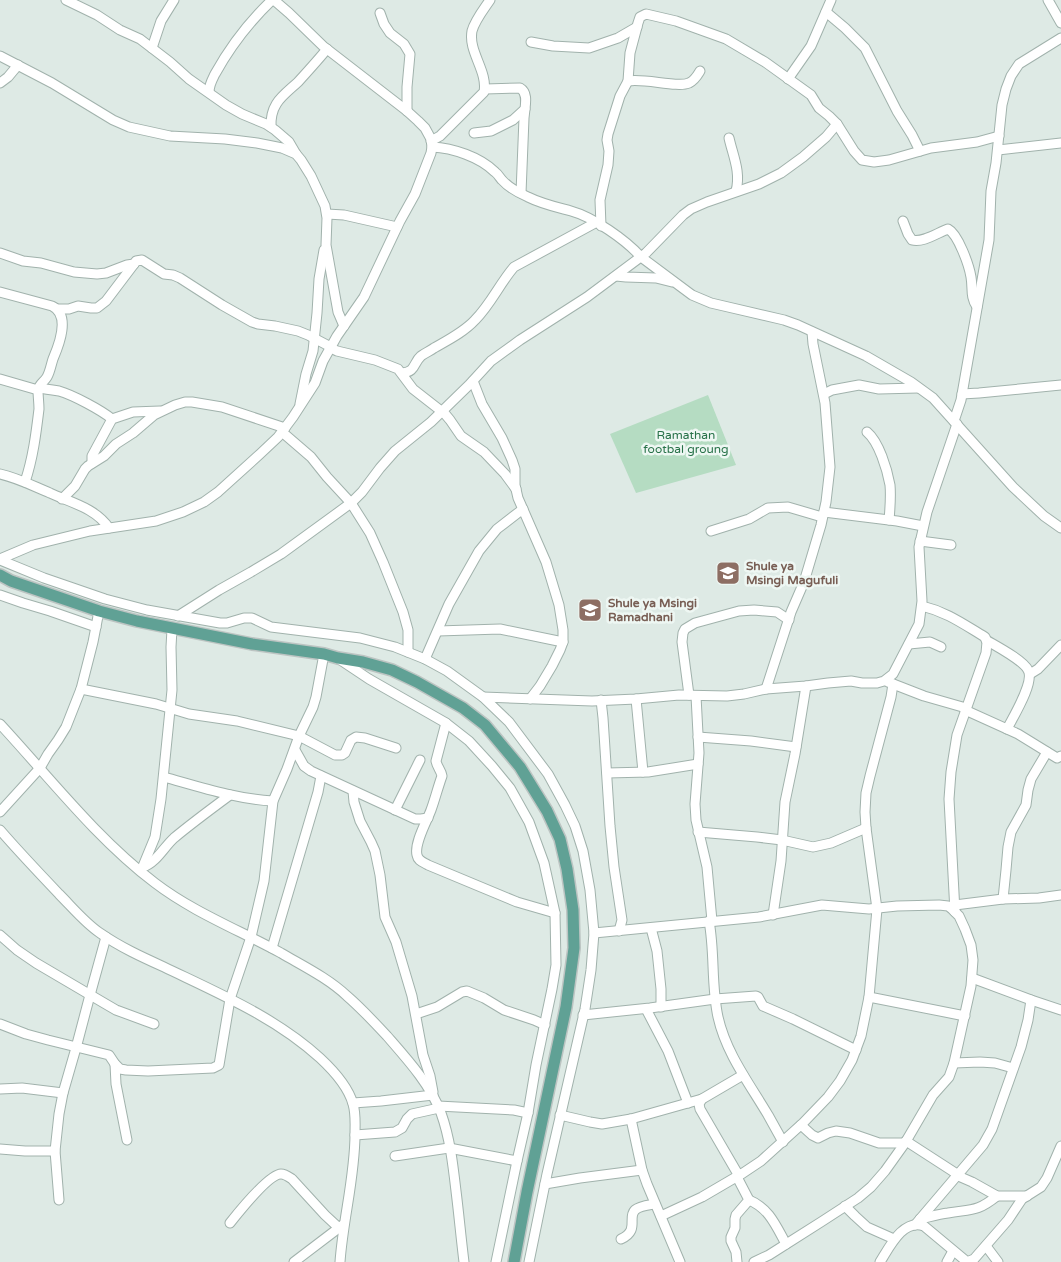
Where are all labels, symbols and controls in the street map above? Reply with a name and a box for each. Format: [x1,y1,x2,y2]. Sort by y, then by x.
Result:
park label: Ramathan footbal groung [643,428,729,456]
place label: Shule ya Msingi Magufuli [746,559,838,588]
school or university icon: Shule ya Msingi Magufuli [715,560,741,586]
place label: Shule ya Msingi Ramadhani [608,596,697,624]
school or university icon: Shule ya Msingi Ramadhani [577,597,603,623]

